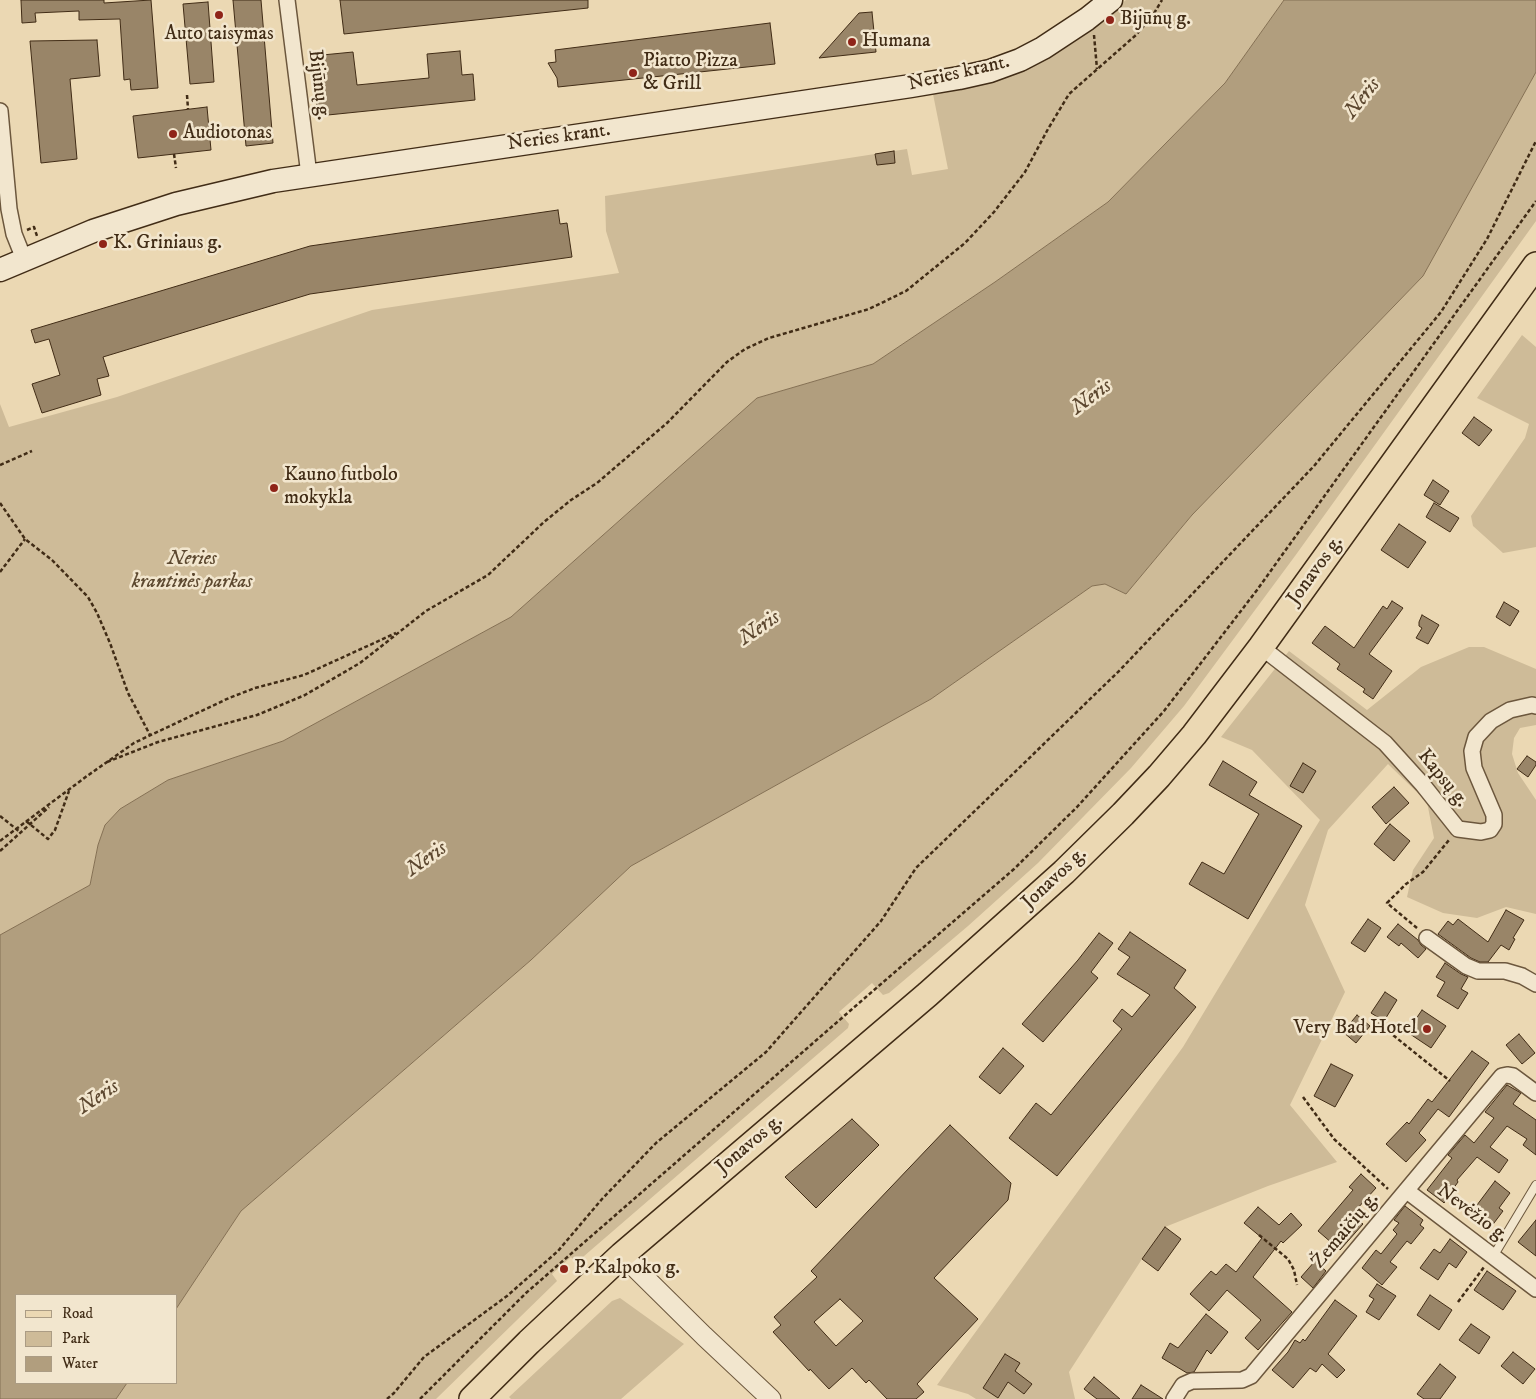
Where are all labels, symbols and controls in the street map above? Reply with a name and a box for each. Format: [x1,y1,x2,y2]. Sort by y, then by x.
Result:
place label: Bijūnų g. [1120,8,1191,32]
marker: Auto taisymas [213,9,225,21]
marker: Bijūnų g. [1104,14,1116,26]
place label: Auto taisymas [164,23,274,47]
place label: Humana [862,30,931,54]
marker: Humana [846,36,858,48]
street label: Bijūnų g. [302,48,334,122]
place label: Piatto Pizza & Grill [643,50,738,97]
street label: Neries krant. [906,51,1012,97]
marker: Piatto Pizza & Grill [627,67,639,79]
water label: Neris [1339,74,1387,124]
street label: Neries krant. [506,119,612,157]
place label: Audiotonas [183,122,272,146]
marker: Audiotonas [167,128,179,140]
place label: K. Griniaus g. [113,232,222,256]
marker: K. Griniaus g. [97,238,109,250]
water label: Neris [1067,375,1117,421]
place label: Kauno futbolo mokykla [284,464,398,511]
marker: Kauno futbolo mokykla [268,482,280,494]
street label: Jonavos g. [1283,532,1349,610]
park label: Neries krantinės parkas [132,548,252,595]
water label: Neris [735,606,785,652]
street label: Kapsų g. [1411,745,1473,813]
water label: Neris [402,837,452,883]
street label: Jonavos g. [1018,843,1092,915]
place label: Very Bad Hotel [1294,1017,1417,1041]
marker: Very Bad Hotel [1421,1023,1433,1035]
water label: Neris [74,1075,124,1121]
street label: Jonavos g. [712,1110,788,1180]
street label: Nevėžio g. [1431,1179,1513,1249]
street label: Žemaičių g. [1307,1188,1385,1274]
place label: P. Kalpoko g. [574,1257,680,1281]
marker: P. Kalpoko g. [558,1263,570,1275]
legend [15,1294,178,1384]
text: Road [62,1304,93,1323]
text: Park [62,1329,90,1348]
text: Water [62,1354,98,1373]

